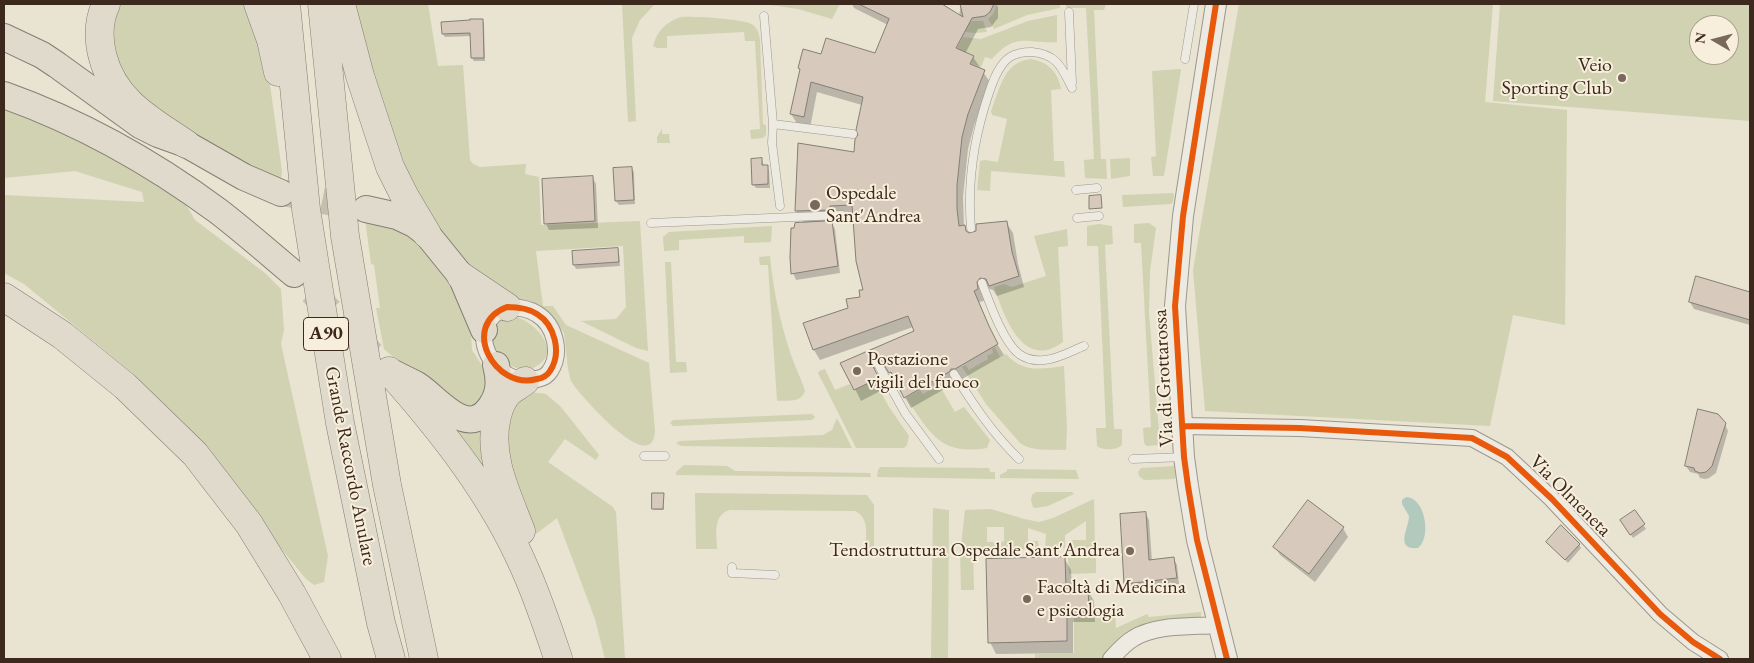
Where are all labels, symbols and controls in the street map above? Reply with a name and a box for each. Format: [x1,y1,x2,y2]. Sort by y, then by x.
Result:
north arrow [1689,15,1739,65]
text: N [1690,31,1710,45]
place label: Veio Sporting Club [1501,54,1612,101]
marker: Veio Sporting Club [1616,72,1628,84]
place label: Ospedale Sant'Andrea [826,182,921,229]
marker: Ospedale Sant'Andrea [808,198,822,212]
street label: Via di Grottarossa [1148,308,1180,448]
road number: A90 [304,318,348,350]
place label: Postazione vigili del fuoco [867,348,979,395]
street label: Grande Raccordo Anulare [319,364,381,568]
marker: Postazione vigili del fuoco [851,365,863,377]
street label: Via Olmeneta [1524,450,1616,542]
place label: Tendostruttura Ospedale Sant'Andrea [829,539,1120,563]
marker: Tendostruttura Ospedale Sant'Andrea [1124,545,1136,557]
place label: Facoltà di Medicina e psicologia [1037,576,1186,623]
marker: Facoltà di Medicina e psicologia [1021,593,1033,605]

